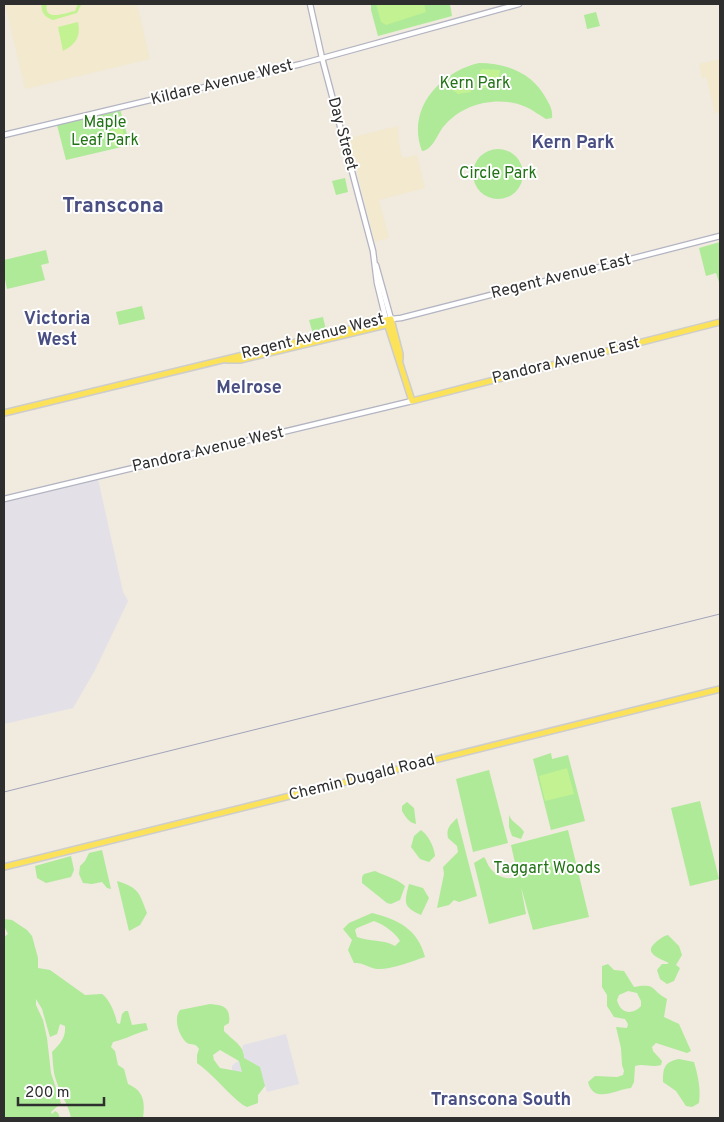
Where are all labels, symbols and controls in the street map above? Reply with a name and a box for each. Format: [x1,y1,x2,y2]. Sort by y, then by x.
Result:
street label: Kildare Avenue West [149,56,295,110]
park label: Kern Park [440,74,510,94]
street label: Day Street [323,95,361,173]
park label: Maple Leaf Park [71,113,139,151]
district label: Kern Park [531,132,615,155]
park label: Circle Park [459,164,537,184]
district label: Transcona [62,193,164,220]
street label: Regent Avenue East [489,250,633,304]
district label: Victoria West [24,308,90,352]
street label: Regent Avenue West [239,310,387,364]
street label: Pandora Avenue East [490,333,642,389]
district label: Melrose [216,377,282,400]
street label: Pandora Avenue West [130,423,286,477]
street label: Chemin Dugald Road [287,750,437,806]
park label: Taggart Woods [493,859,601,879]
scale bar [18,1074,104,1106]
text: 200 m [25,1084,70,1103]
district label: Transcona South [431,1089,571,1112]

